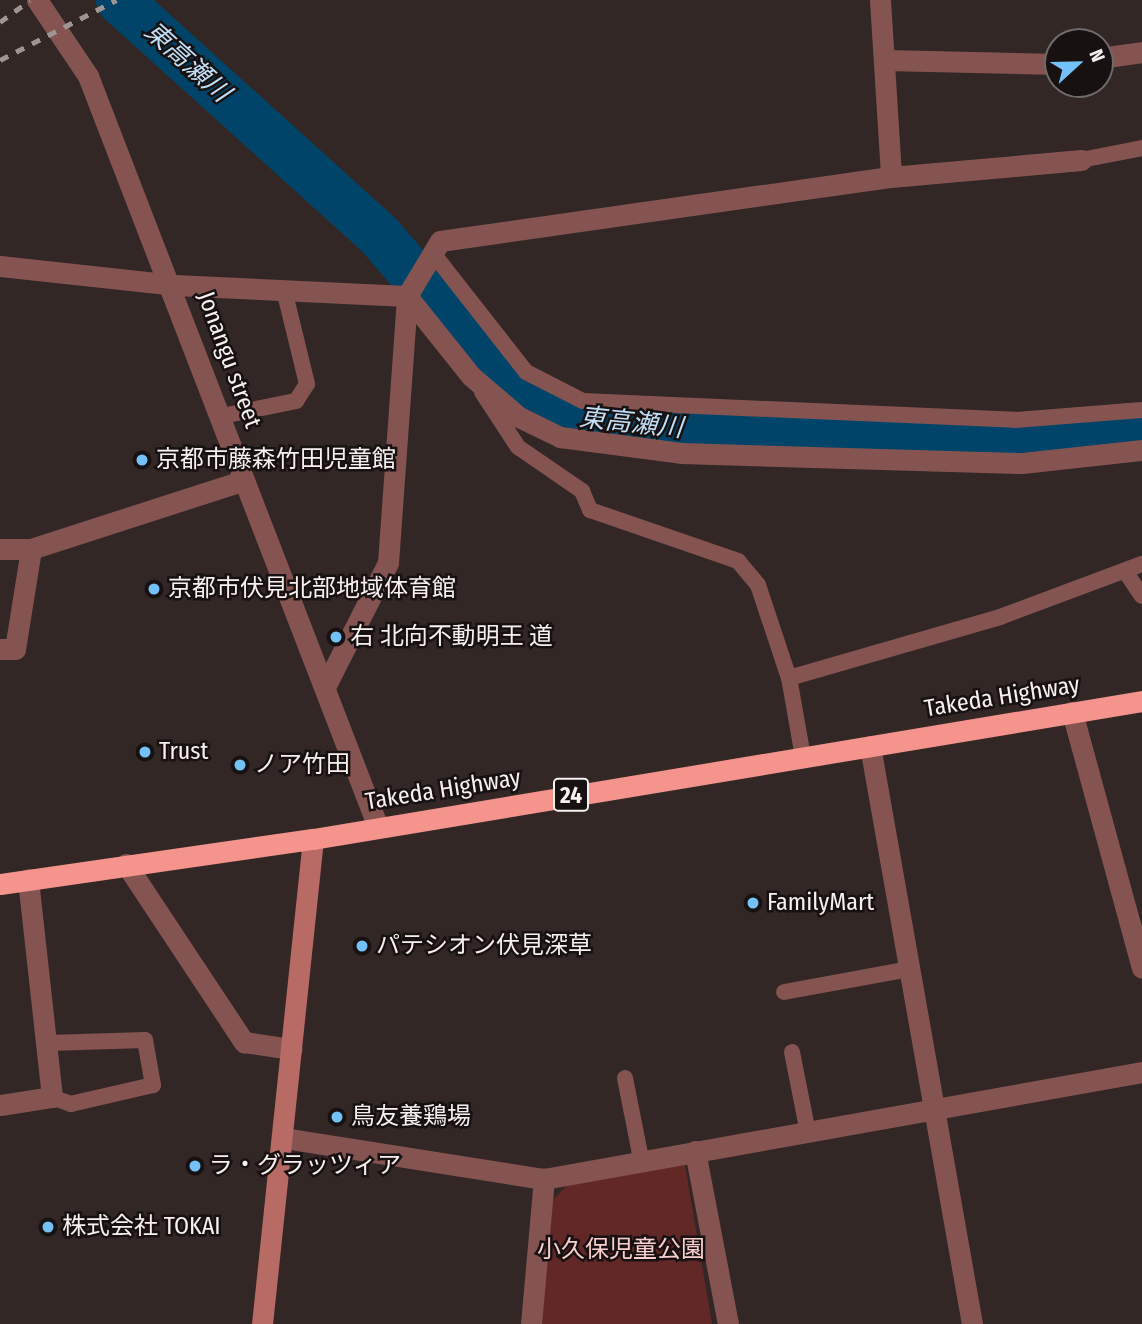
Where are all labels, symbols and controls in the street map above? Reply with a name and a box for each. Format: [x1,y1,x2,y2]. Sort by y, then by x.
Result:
water label: 東高瀬川 [138,16,236,108]
north arrow [1044,28,1114,98]
text: N [1084,46,1110,65]
street label: Jonangu street [191,288,267,432]
water label: 東高瀬川 [578,402,684,444]
place label: 京都市藤森竹田児童館 [156,446,396,474]
marker: 京都市藤森竹田児童館 [134,452,150,468]
place label: 京都市伏見北部地域体育館 [168,575,456,603]
marker: 京都市伏見北部地域体育館 [146,581,162,597]
place label: 右 北向不動明王 道 [350,623,553,651]
marker: 右 北向不動明王 道 [328,629,344,645]
street label: Takeda Highway [922,671,1082,723]
place label: Trust [159,738,208,766]
marker: Trust [137,744,153,760]
place label: ノア竹田 [254,751,350,779]
marker: ノア竹田 [232,757,248,773]
street label: Takeda Highway [363,764,523,816]
road number: 24 [552,776,590,814]
place label: FamilyMart [767,889,874,917]
marker: FamilyMart [745,895,761,911]
place label: パテシオン伏見深草 [376,932,592,960]
marker: パテシオン伏見深草 [354,938,370,954]
place label: 鳥友養鶏場 [351,1103,471,1131]
marker: 鳥友養鶏場 [329,1109,345,1125]
place label: ラ・グラッツィア [209,1152,401,1180]
marker: ラ・グラッツィア [187,1158,203,1174]
place label: 株式会社 TOKAI [62,1213,221,1241]
marker: 株式会社 TOKAI [40,1219,56,1235]
park label: 小久保児童公園 [537,1236,705,1264]

